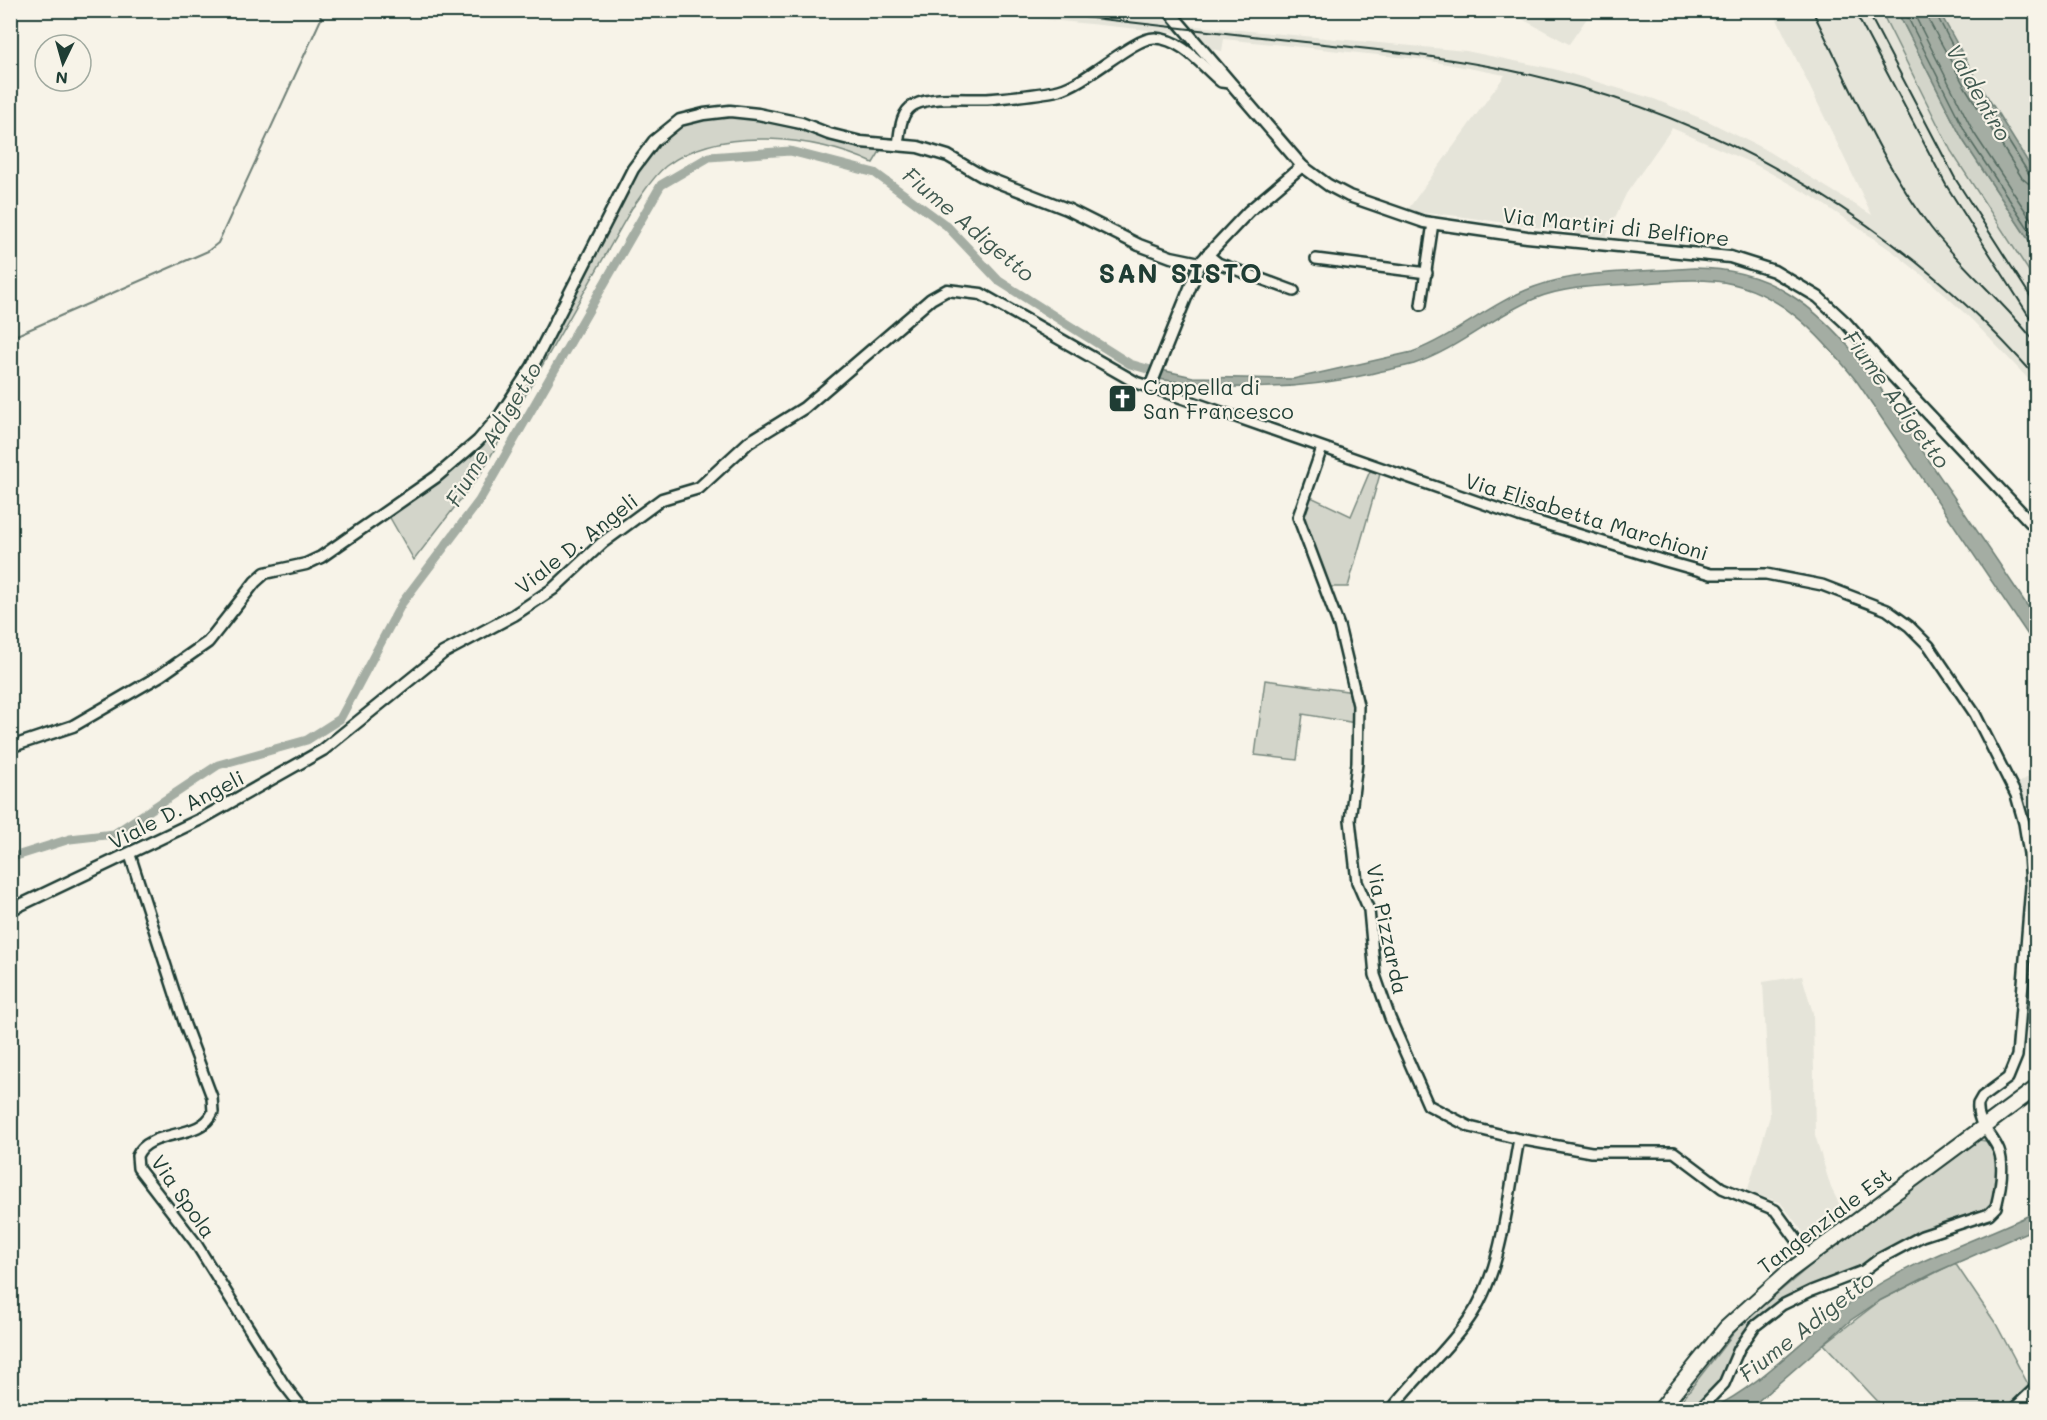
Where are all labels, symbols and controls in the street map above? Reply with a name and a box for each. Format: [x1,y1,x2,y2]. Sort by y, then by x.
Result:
north arrow [33,33,93,93]
water label: Valdentro [1940,38,2018,146]
text: N [55,67,69,89]
water label: Fiume Adigetto [897,160,1041,288]
street label: Via Martiri di Belfiore [1501,201,1731,251]
district label: SAN SISTO [1099,255,1263,290]
water label: Fiume Adigetto [1837,324,1957,474]
water label: Fiume Adigetto [438,356,548,512]
place label: Cappella di San Francesco [1143,373,1294,424]
church icon: Cappella di San Francesco [1106,382,1138,414]
street label: Via Elisabetta Marchioni [1462,466,1712,566]
street label: Viale D. Angeli [509,487,643,599]
street label: Viale D. Angeli [104,763,248,855]
street label: Via Pizzarda [1361,861,1415,997]
street label: Via Spola [146,1149,222,1243]
street label: Tangenziale Est [1752,1161,1896,1279]
water label: Fiume Adigetto [1732,1264,1880,1388]

